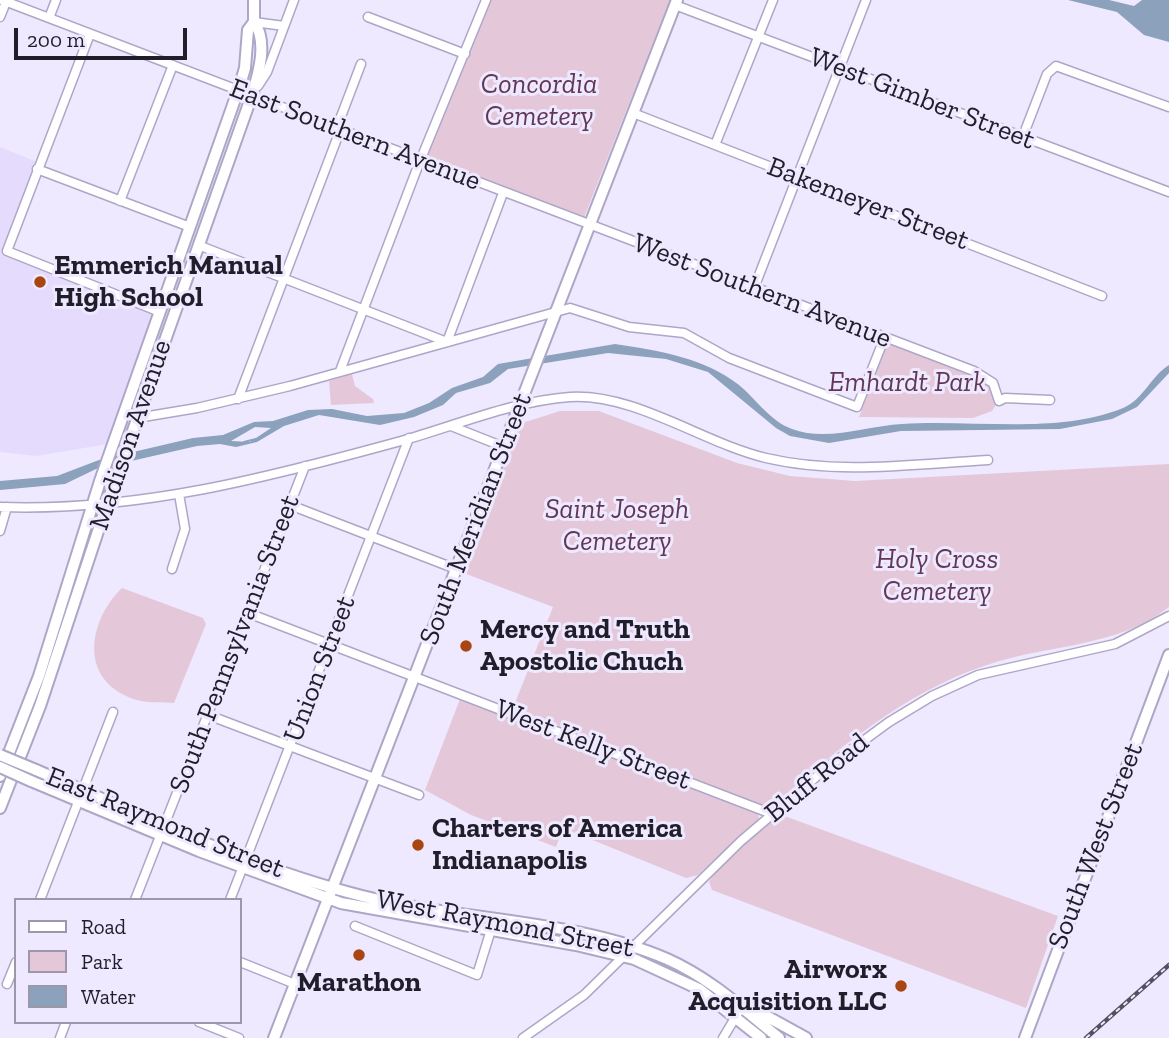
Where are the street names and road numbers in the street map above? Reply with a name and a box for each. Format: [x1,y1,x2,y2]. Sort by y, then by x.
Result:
street label: West Gimber Street [805,41,1039,157]
street label: East Southern Avenue [225,72,485,198]
street label: Bakemeyer Street [762,150,974,258]
street label: West Southern Avenue [628,226,896,356]
street label: Madison Avenue [83,336,179,534]
street label: South Meridian Street [412,388,540,650]
street label: South Pennsylvania Street [163,490,307,798]
street label: Union Street [277,591,363,747]
street label: West Kelly Street [491,692,695,798]
street label: Bluff Road [758,726,876,830]
street label: South West Street [1041,738,1151,954]
street label: East Raymond Street [41,760,289,886]
street label: West Raymond Street [373,883,637,965]

